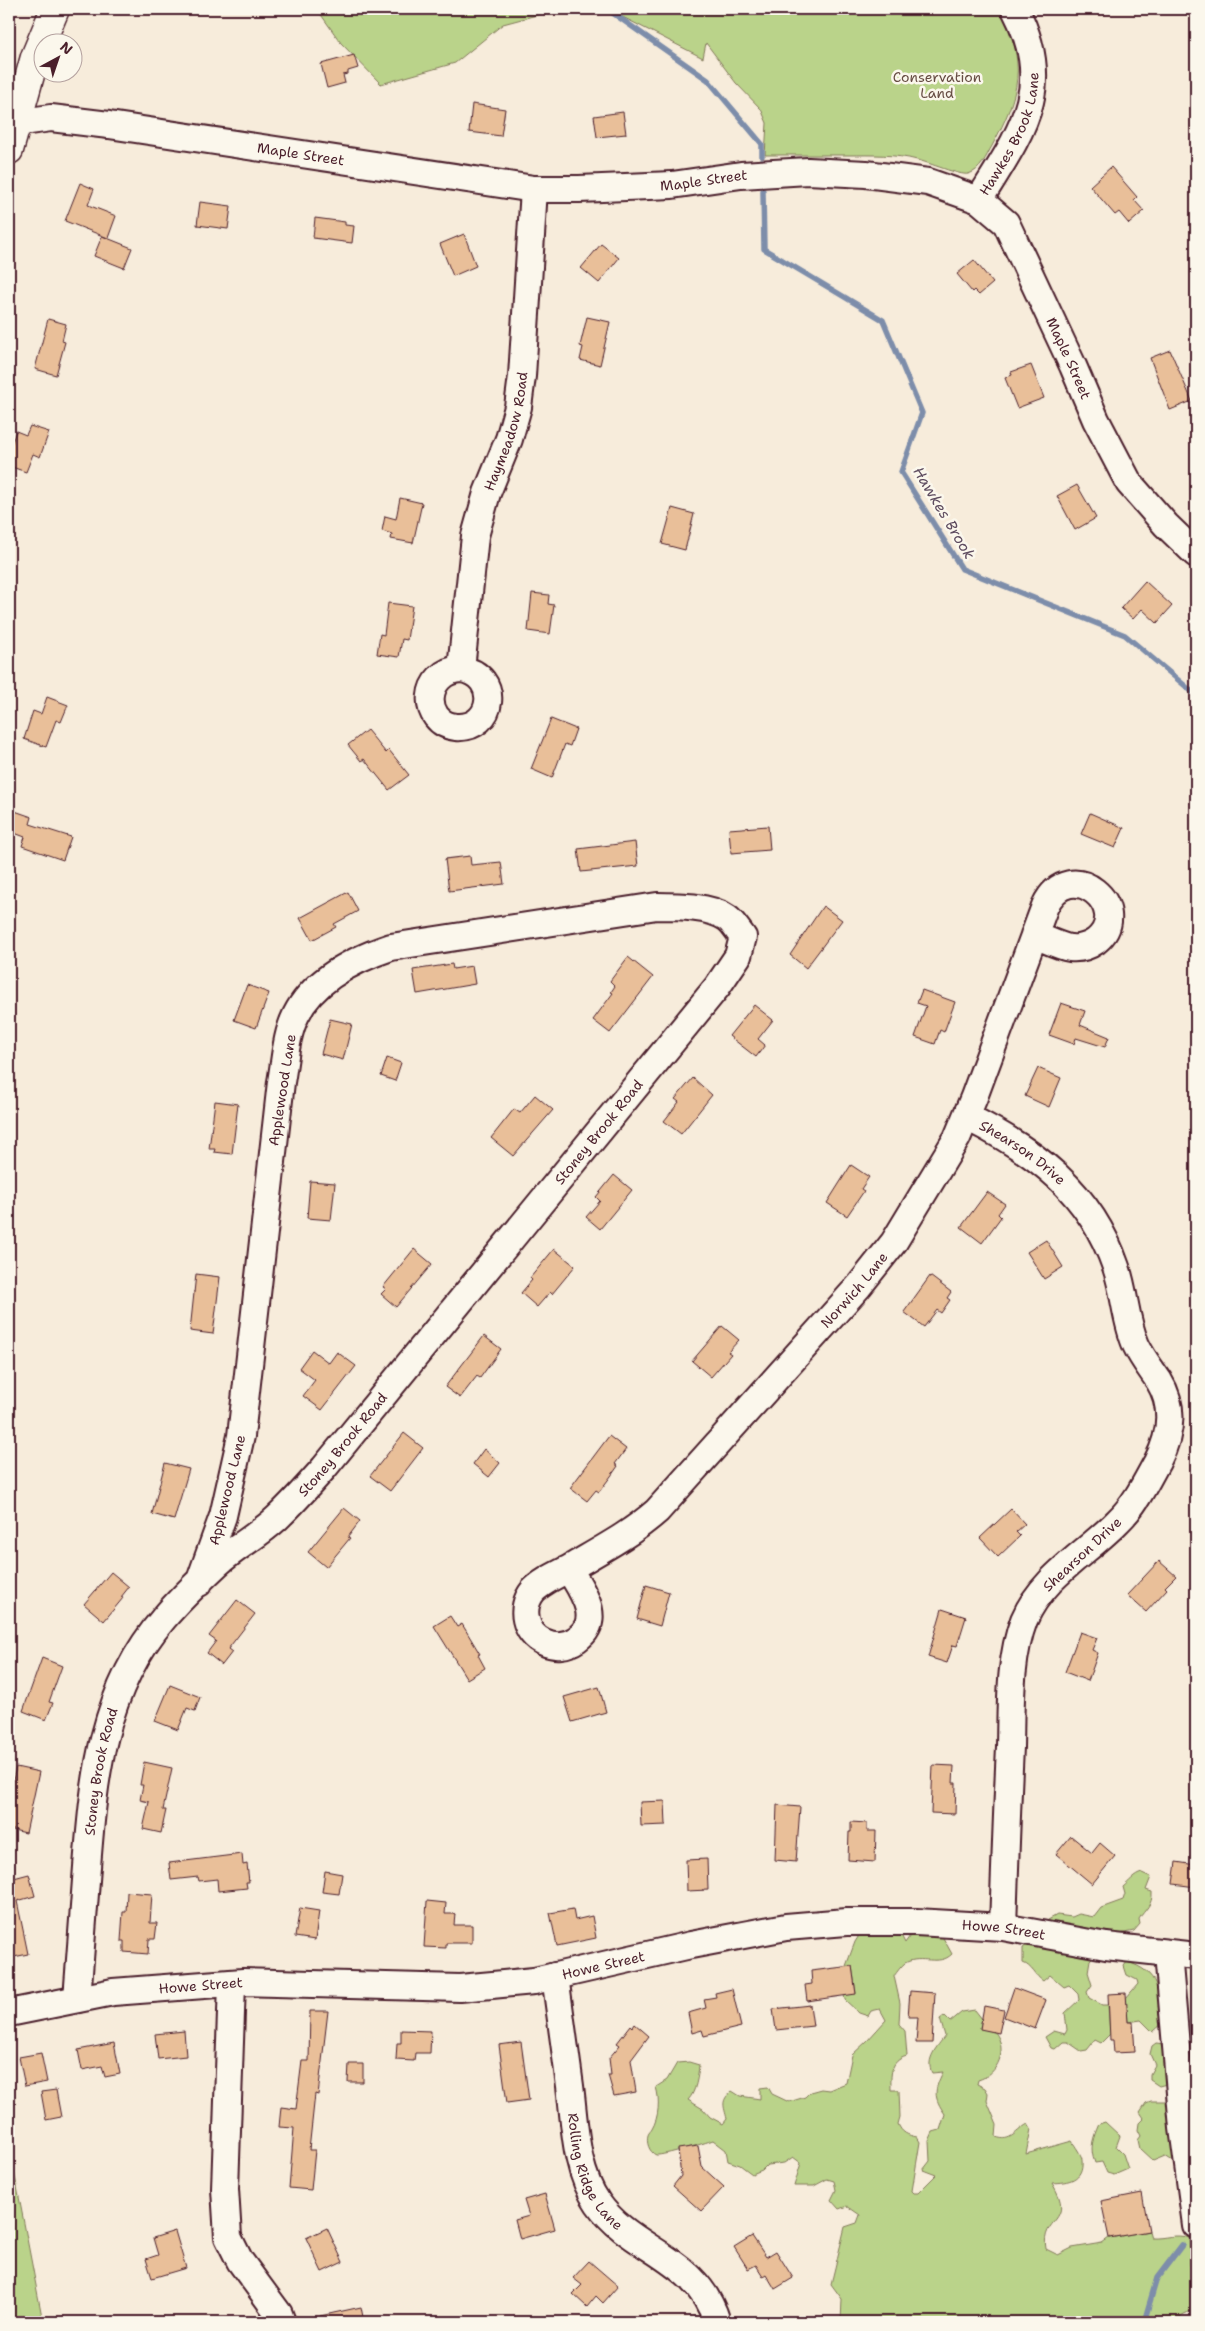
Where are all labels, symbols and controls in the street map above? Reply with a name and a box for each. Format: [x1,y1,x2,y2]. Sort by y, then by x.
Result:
north arrow [32,32,82,82]
text: N [56,38,76,59]
park label: Conservation Land [893,68,982,102]
street label: Hawkes Brook Lane [975,72,1042,199]
street label: Maple Street [256,138,346,169]
street label: Maple Street [660,166,748,195]
street label: Maple Street [1042,314,1095,402]
street label: Haymeadow Road [480,370,531,494]
water label: Hawkes Brook [909,463,980,563]
street label: Applewood Lane [264,1033,300,1147]
street label: Stoney Brook Road [551,1076,647,1188]
street label: Shearson Drive [976,1116,1070,1189]
street label: Norwich Lane [817,1248,892,1332]
street label: Stoney Brook Road [294,1389,391,1500]
street label: Applewood Lane [205,1433,249,1547]
street label: Shearson Drive [1039,1513,1125,1595]
street label: Stoney Brook Road [81,1705,122,1836]
street label: Howe Street [961,1916,1047,1944]
street label: Howe Street [560,1947,646,1983]
street label: Howe Street [158,1973,243,1997]
street label: Rolling Ridge Lane [564,2112,627,2234]

